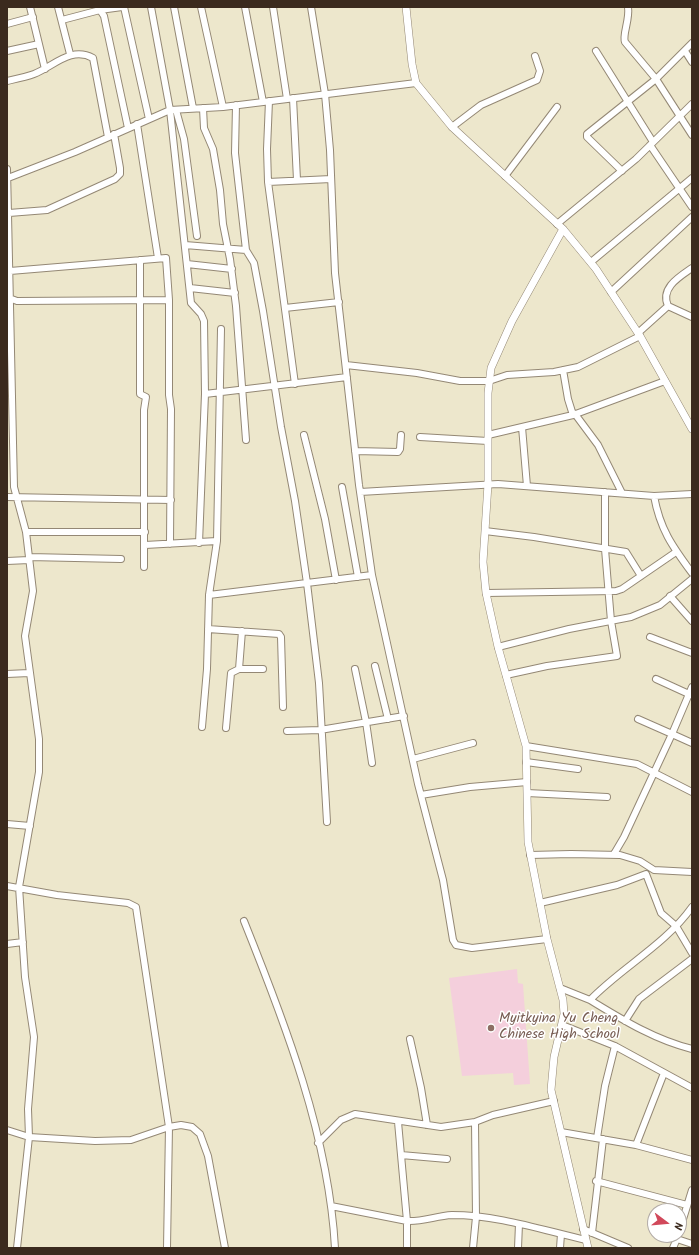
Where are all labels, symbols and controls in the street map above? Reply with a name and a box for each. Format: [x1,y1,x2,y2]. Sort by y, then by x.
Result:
place label: Myitkyina Yu Cheng Chinese High School [499,1012,620,1044]
marker: Myitkyina Yu Cheng Chinese High School [486,1023,496,1033]
north arrow [647,1203,687,1243]
text: N [668,1220,687,1232]

